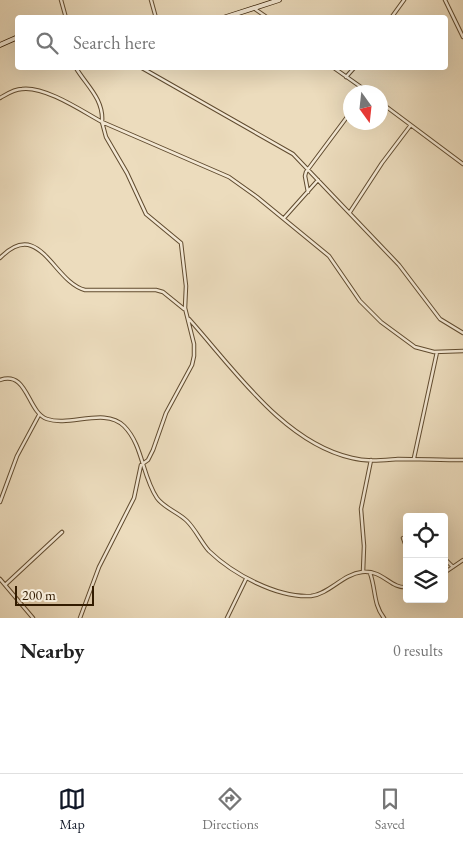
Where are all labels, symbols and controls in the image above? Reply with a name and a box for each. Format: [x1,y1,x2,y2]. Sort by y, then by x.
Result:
search box [15,15,448,70]
icon: search [33,29,61,57]
text: Search here [73,30,155,55]
north arrow [343,85,388,130]
map controls [403,513,448,603]
button: locate [403,513,448,558]
button: layers [403,558,448,603]
scale bar [15,583,94,606]
text: 200 m [22,586,56,604]
text: Nearby [20,637,84,664]
text: 0 results [393,640,443,661]
tab: Map [58,785,86,833]
tab: Directions [202,785,259,833]
tab: Saved [375,785,405,833]

